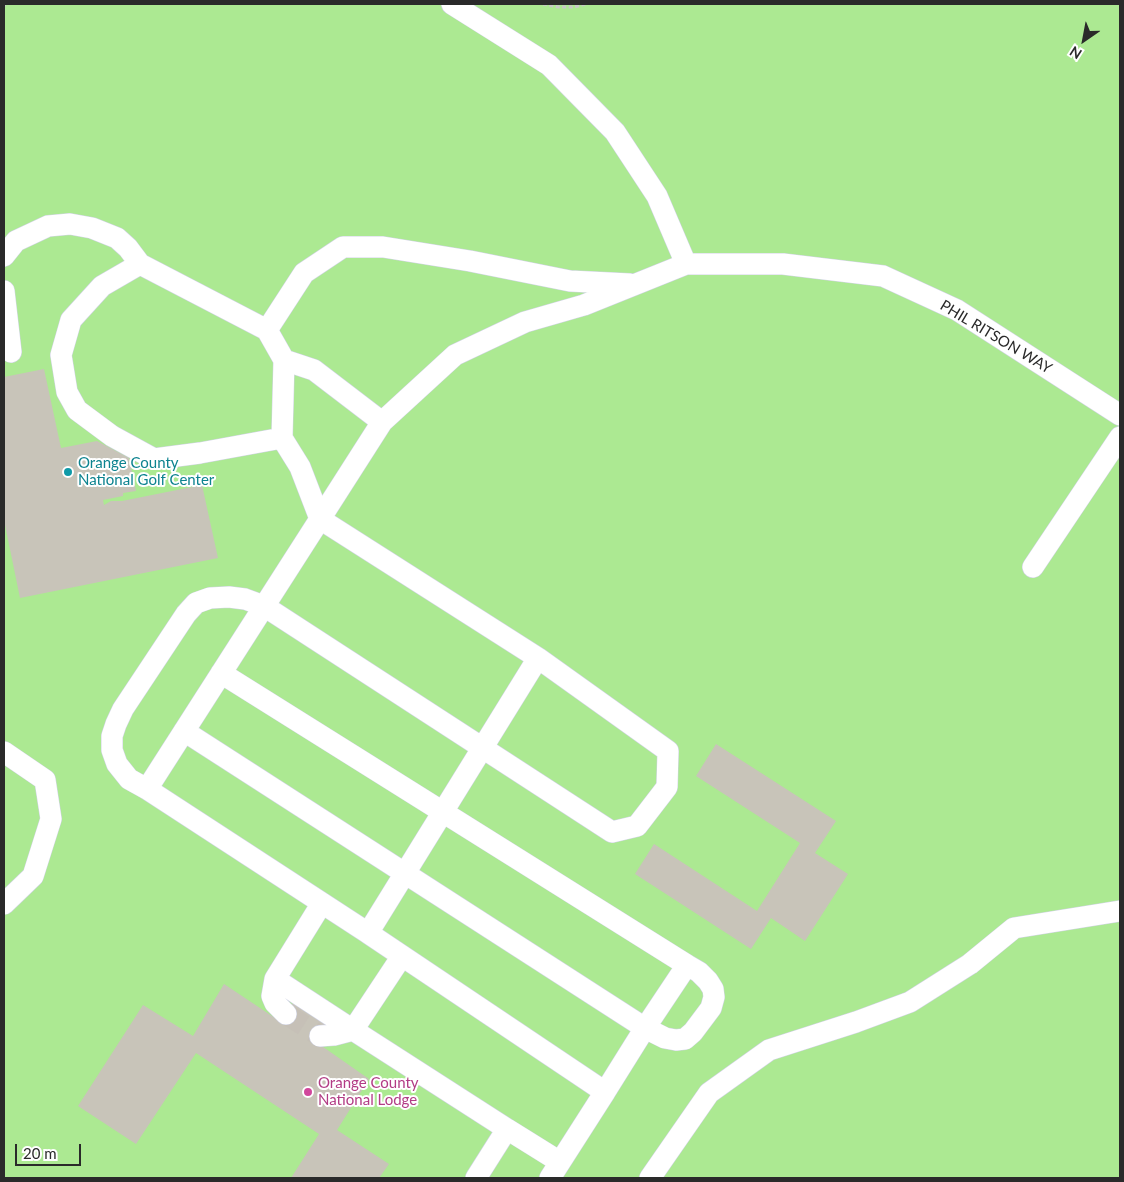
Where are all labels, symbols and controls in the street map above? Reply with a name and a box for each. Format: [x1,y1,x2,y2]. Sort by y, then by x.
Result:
north arrow [1059,15,1109,65]
text: N [1066,43,1085,63]
street label: PHIL RITSON WAY [937,296,1055,378]
place label: Orange County National Golf Center [78,454,214,489]
marker: Orange County National Golf Center [62,466,74,478]
place label: Orange County National Lodge [318,1074,419,1109]
marker: Orange County National Lodge [302,1086,314,1098]
scale bar [18,1134,84,1166]
text: 20 m [23,1144,57,1162]

